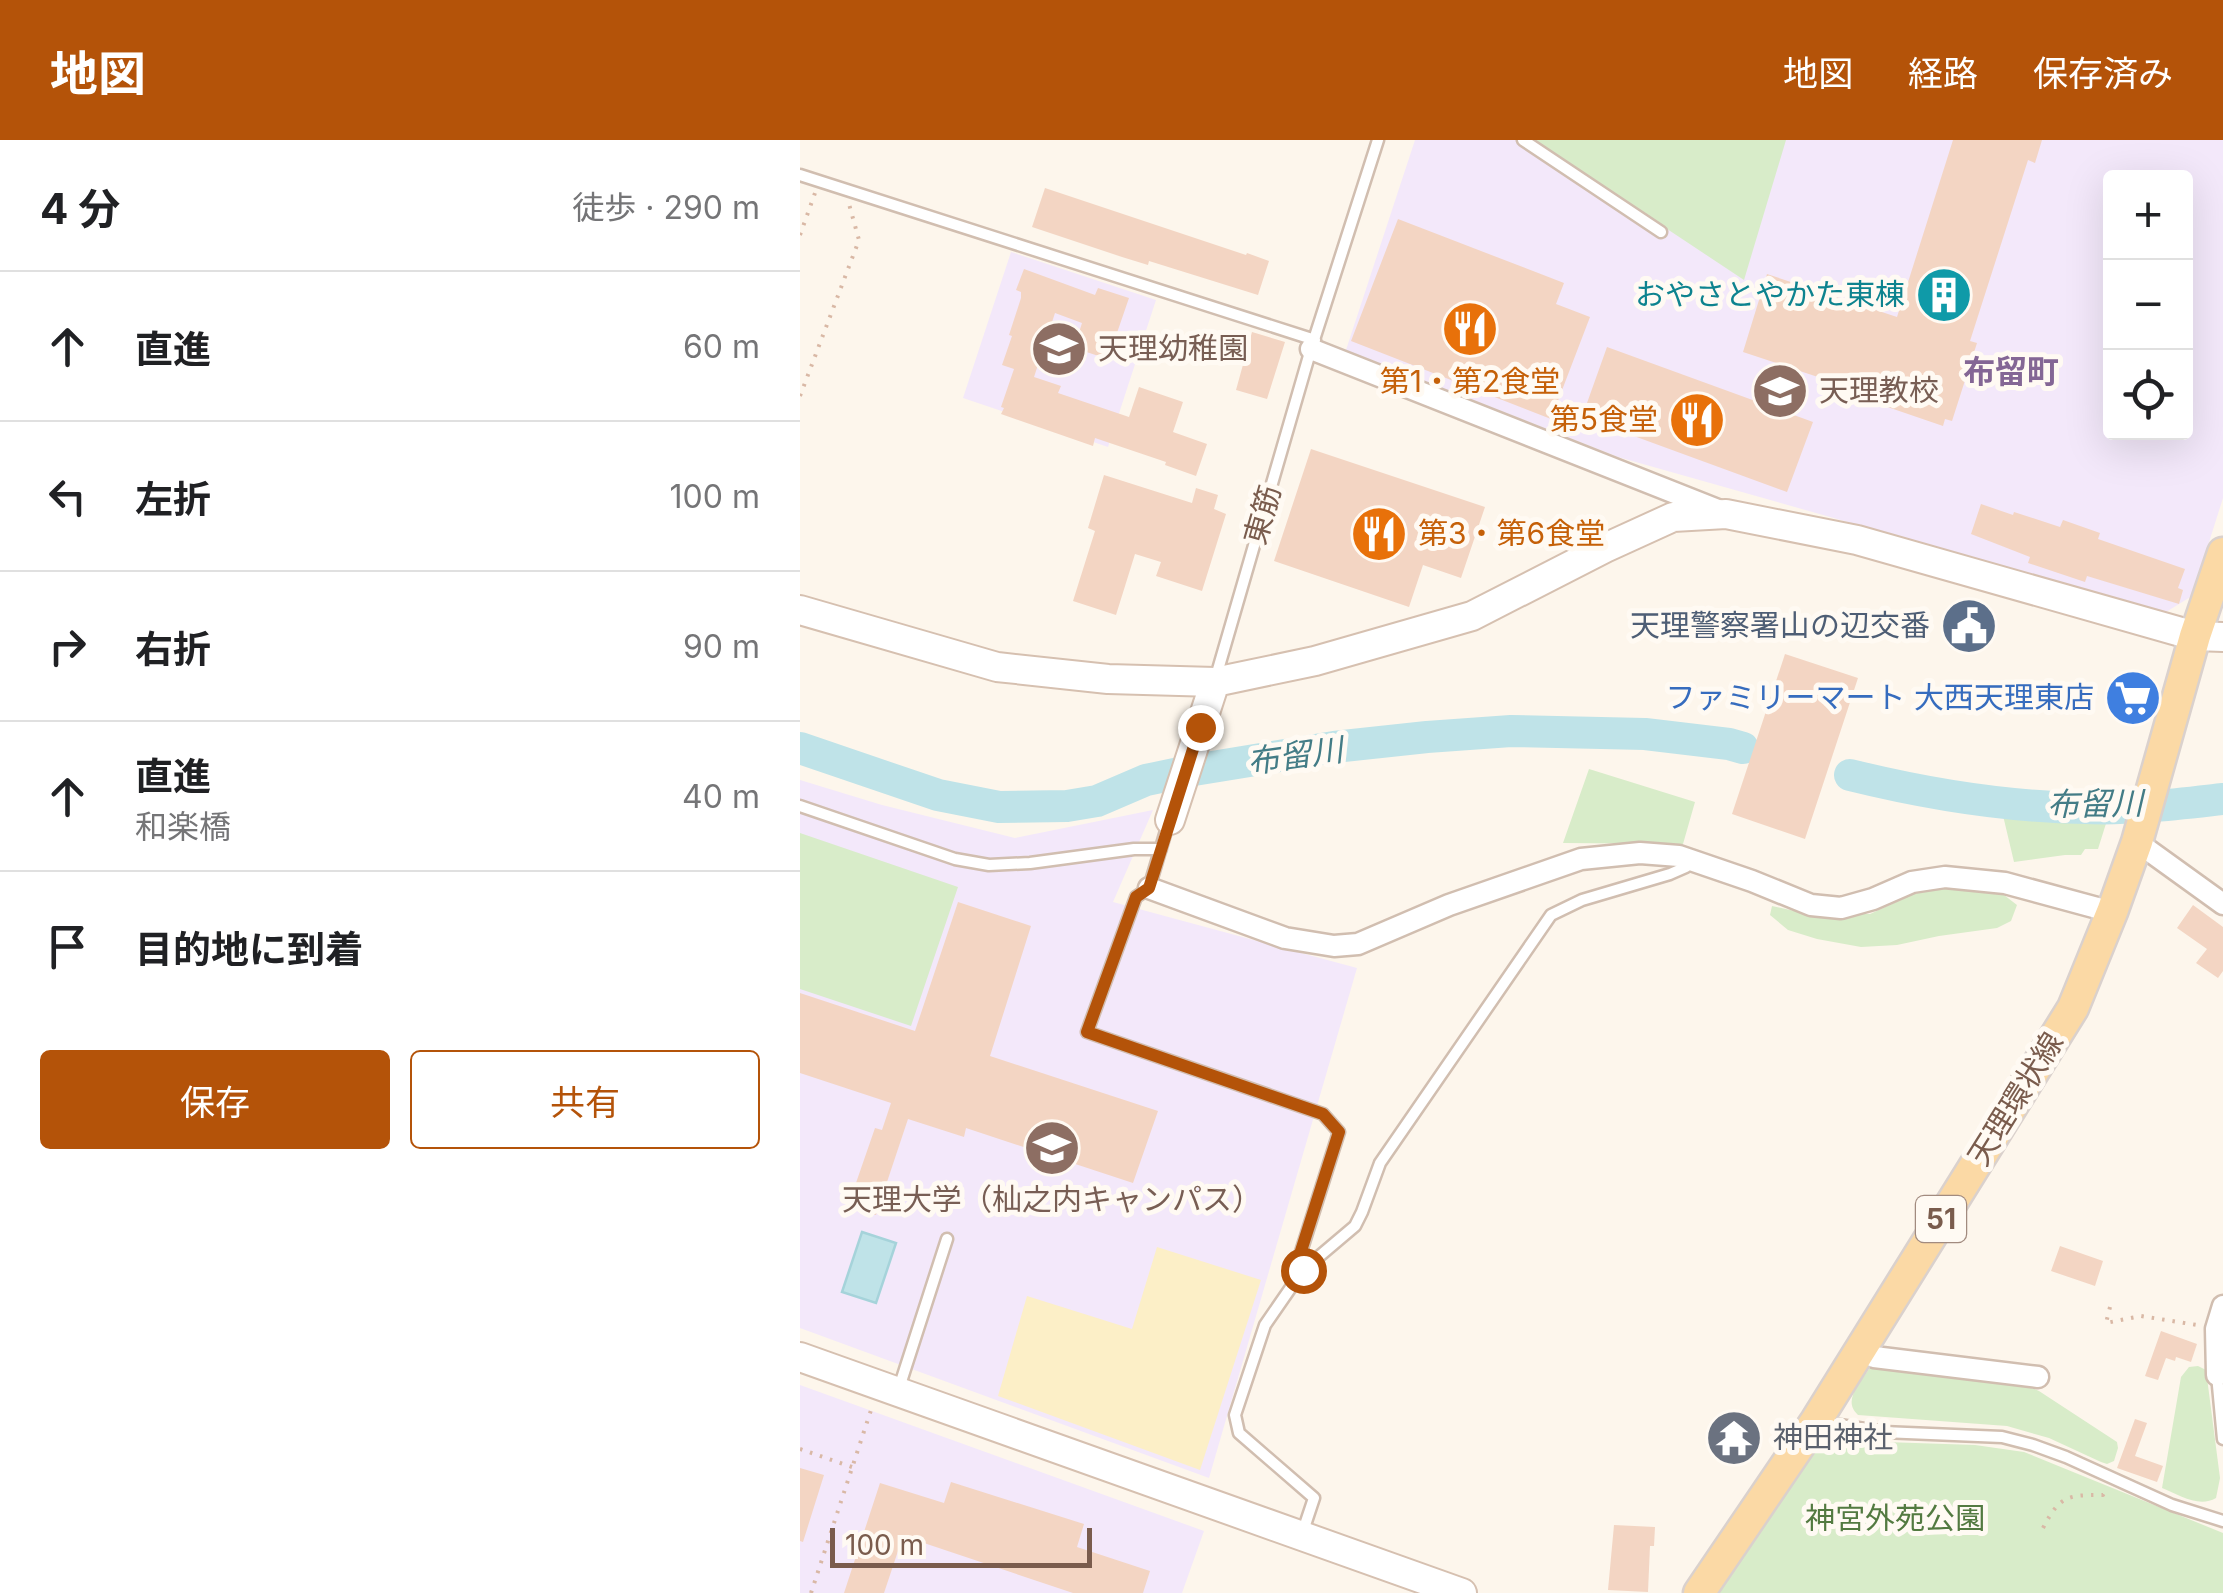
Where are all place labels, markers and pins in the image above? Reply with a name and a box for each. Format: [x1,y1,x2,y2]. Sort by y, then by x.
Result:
building icon: おやさとやかた東棟 [1914,265,1974,325]
place label: おやさとやかた東棟 [1635,276,1905,312]
restaurant icon: 第1・第2食堂 [1440,299,1500,359]
school or university icon: 天理幼稚園 [1029,319,1089,379]
place label: 天理幼稚園 [1098,330,1248,366]
school or university icon: 天理教校 [1750,361,1810,421]
place label: 第1・第2食堂 [1380,363,1560,399]
place label: 天理教校 [1819,372,1939,408]
restaurant icon: 第5食堂 [1667,390,1727,450]
place label: 第5食堂 [1550,401,1658,437]
restaurant icon: 第3・第6食堂 [1349,504,1409,564]
place label: 第3・第6食堂 [1418,515,1605,551]
public building icon: 天理警察署山の辺交番 [1939,596,1999,656]
place label: 天理警察署山の辺交番 [1630,607,1930,643]
supermarket icon: ファミリーマート 大西天理東店 [2103,668,2163,728]
place label: ファミリーマート 大西天理東店 [1666,679,2094,715]
school or university icon: 天理大学（杣之内キャンパス） [1022,1118,1082,1178]
place label: 天理大学（杣之内キャンパス） [842,1181,1262,1217]
temple icon: 神田神社 [1704,1408,1764,1468]
place label: 神田神社 [1773,1419,1893,1455]

